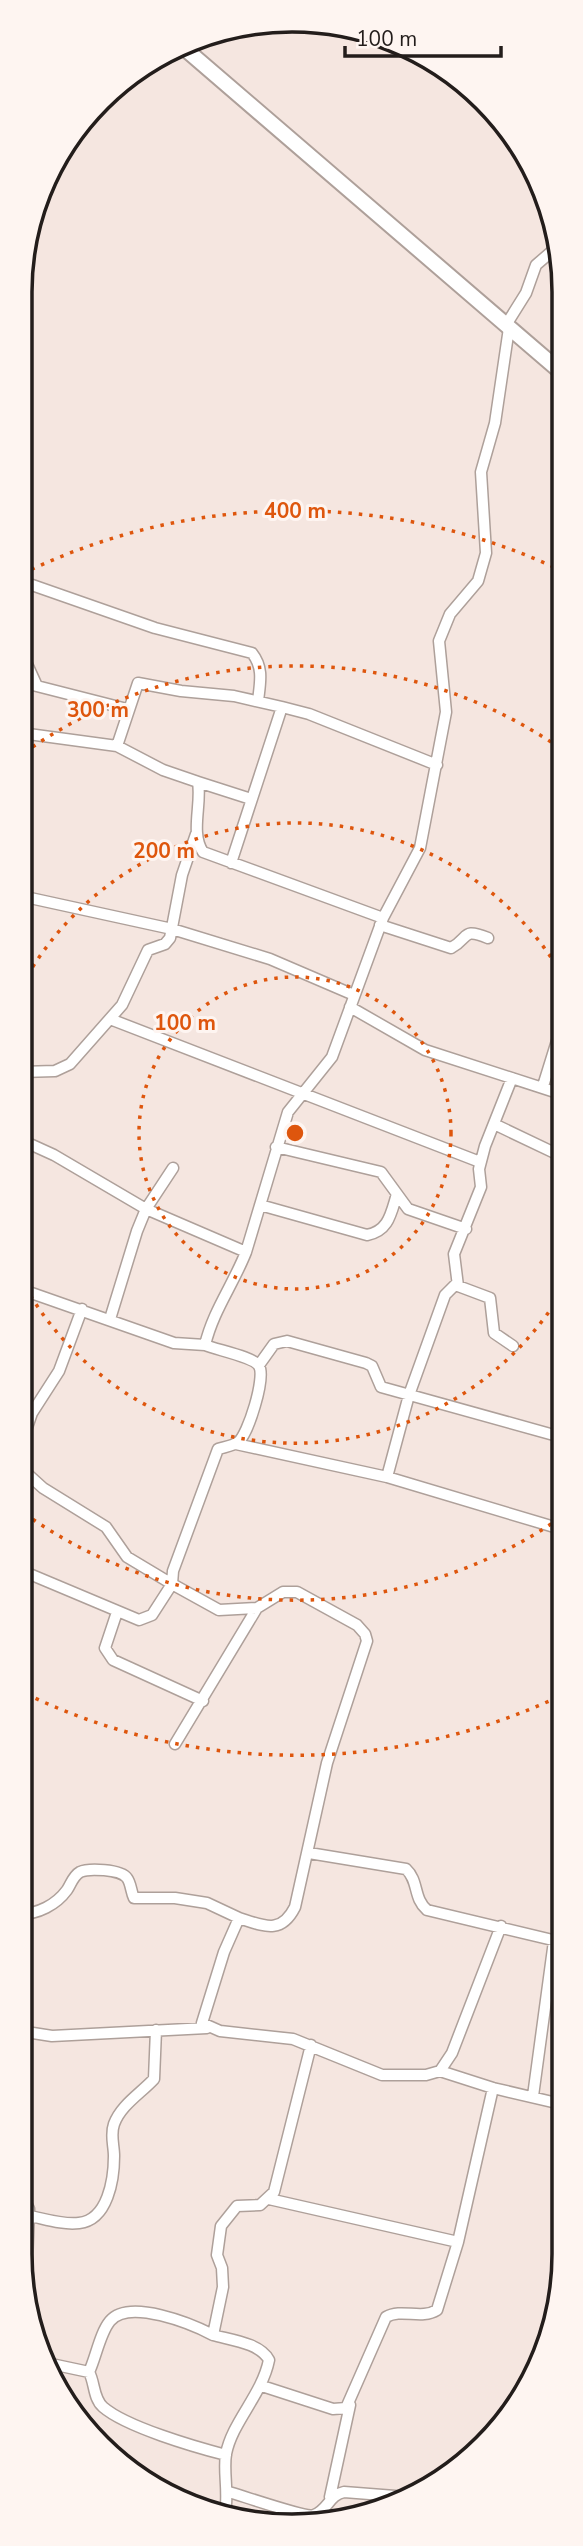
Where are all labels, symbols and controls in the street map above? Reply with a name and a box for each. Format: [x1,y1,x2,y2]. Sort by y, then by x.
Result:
scale bar [345,14,501,58]
text: 100 m [356,25,417,53]
text: 400 m [264,497,326,525]
text: 300 m [67,696,129,724]
text: 200 m [133,837,195,865]
text: 100 m [154,1009,216,1037]
centre of rings [283,1121,307,1145]

